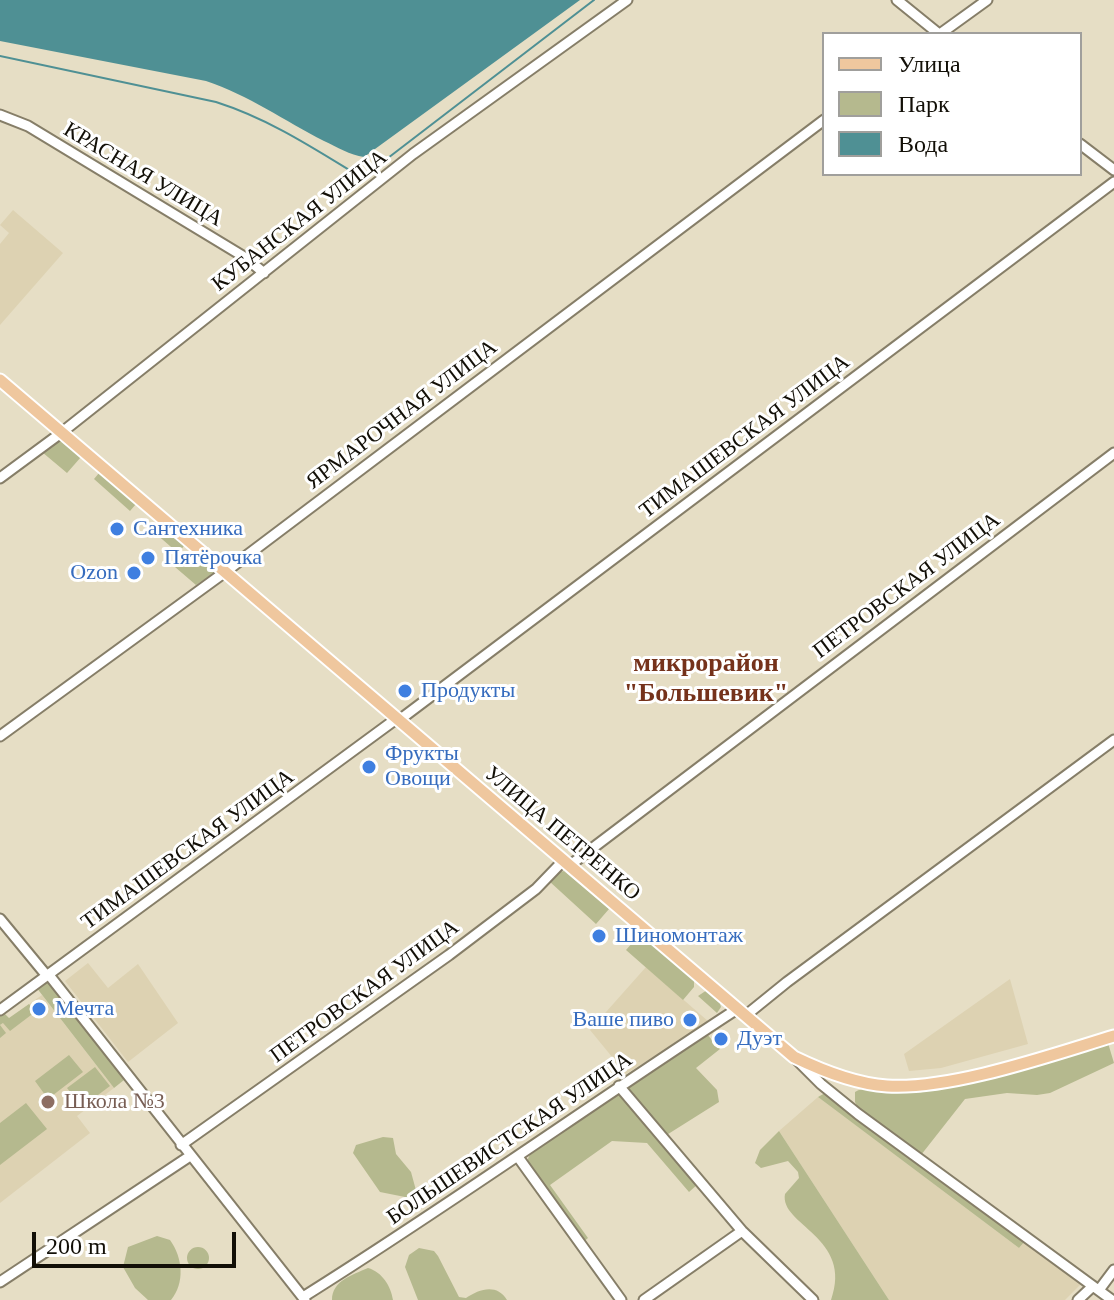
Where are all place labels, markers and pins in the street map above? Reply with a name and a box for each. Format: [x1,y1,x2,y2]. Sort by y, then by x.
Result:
place label: Сантехника [133,516,243,542]
marker: Сантехника [108,520,126,538]
place label: Пятёрочка [164,545,262,571]
marker: Пятёрочка [139,549,157,567]
place label: Ozon [70,560,118,586]
marker: Ozon [125,564,143,582]
place label: Продукты [421,678,515,704]
marker: Продукты [396,682,414,700]
place label: Фрукты Овощи [385,741,459,792]
marker: Фрукты Овощи [360,758,378,776]
place label: Шиномонтаж [615,923,743,949]
marker: Шиномонтаж [590,927,608,945]
place label: Мечта [55,996,114,1022]
marker: Мечта [30,1000,48,1018]
place label: Ваше пиво [573,1007,674,1033]
marker: Ваше пиво [681,1011,699,1029]
place label: Дуэт [737,1026,782,1052]
marker: Дуэт [712,1030,730,1048]
place label: Школа №3 [64,1089,165,1115]
marker: Школа №3 [39,1093,57,1111]

